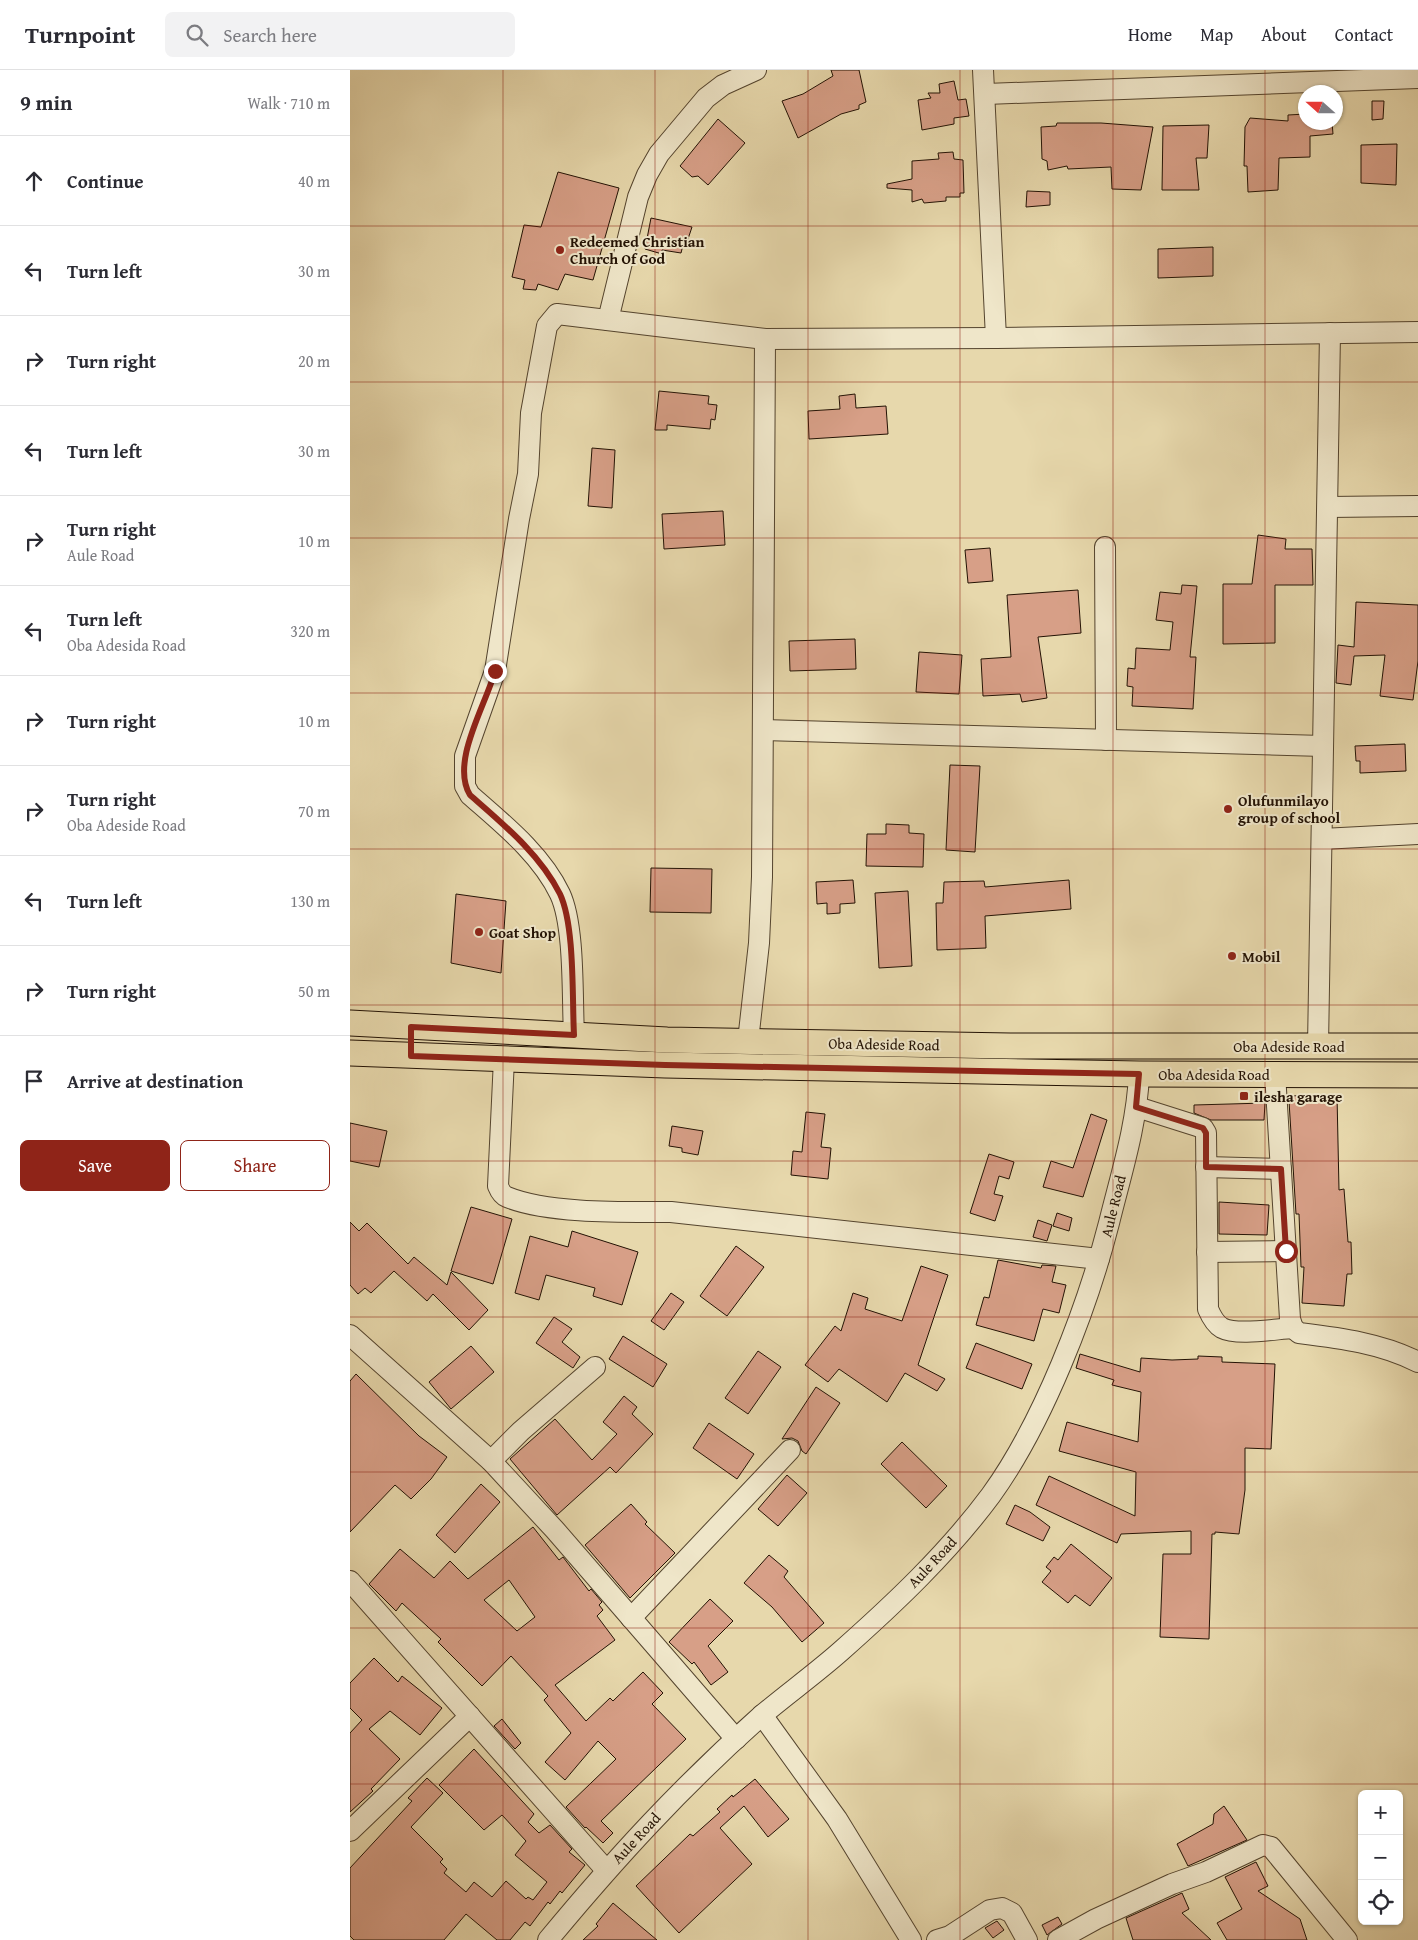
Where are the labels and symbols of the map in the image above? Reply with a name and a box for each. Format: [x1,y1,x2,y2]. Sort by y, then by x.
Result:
north arrow [1298,85,1343,130]
place label: Redeemed Christian Church Of God [570,231,704,269]
marker: Redeemed Christian Church Of God [554,244,566,256]
route end [484,660,507,683]
place label: Olufunmilayo group of school [1238,790,1340,828]
marker: Olufunmilayo group of school [1222,803,1234,815]
place label: Goat Shop [489,922,556,943]
marker: Goat Shop [473,926,485,938]
place label: Mobil [1242,946,1281,967]
marker: Mobil [1226,950,1238,962]
street label: Oba Adeside Road [828,1033,940,1055]
street label: Oba Adeside Road [1233,1036,1345,1057]
street label: Oba Adesida Road [1158,1064,1270,1085]
place label: ilesha garage [1254,1086,1342,1107]
marker: ilesha garage [1238,1090,1250,1102]
street label: Aule Road [1095,1173,1131,1239]
route start [1275,1240,1298,1263]
street label: Aule Road [903,1532,961,1592]
street label: Aule Road [607,1808,665,1868]

